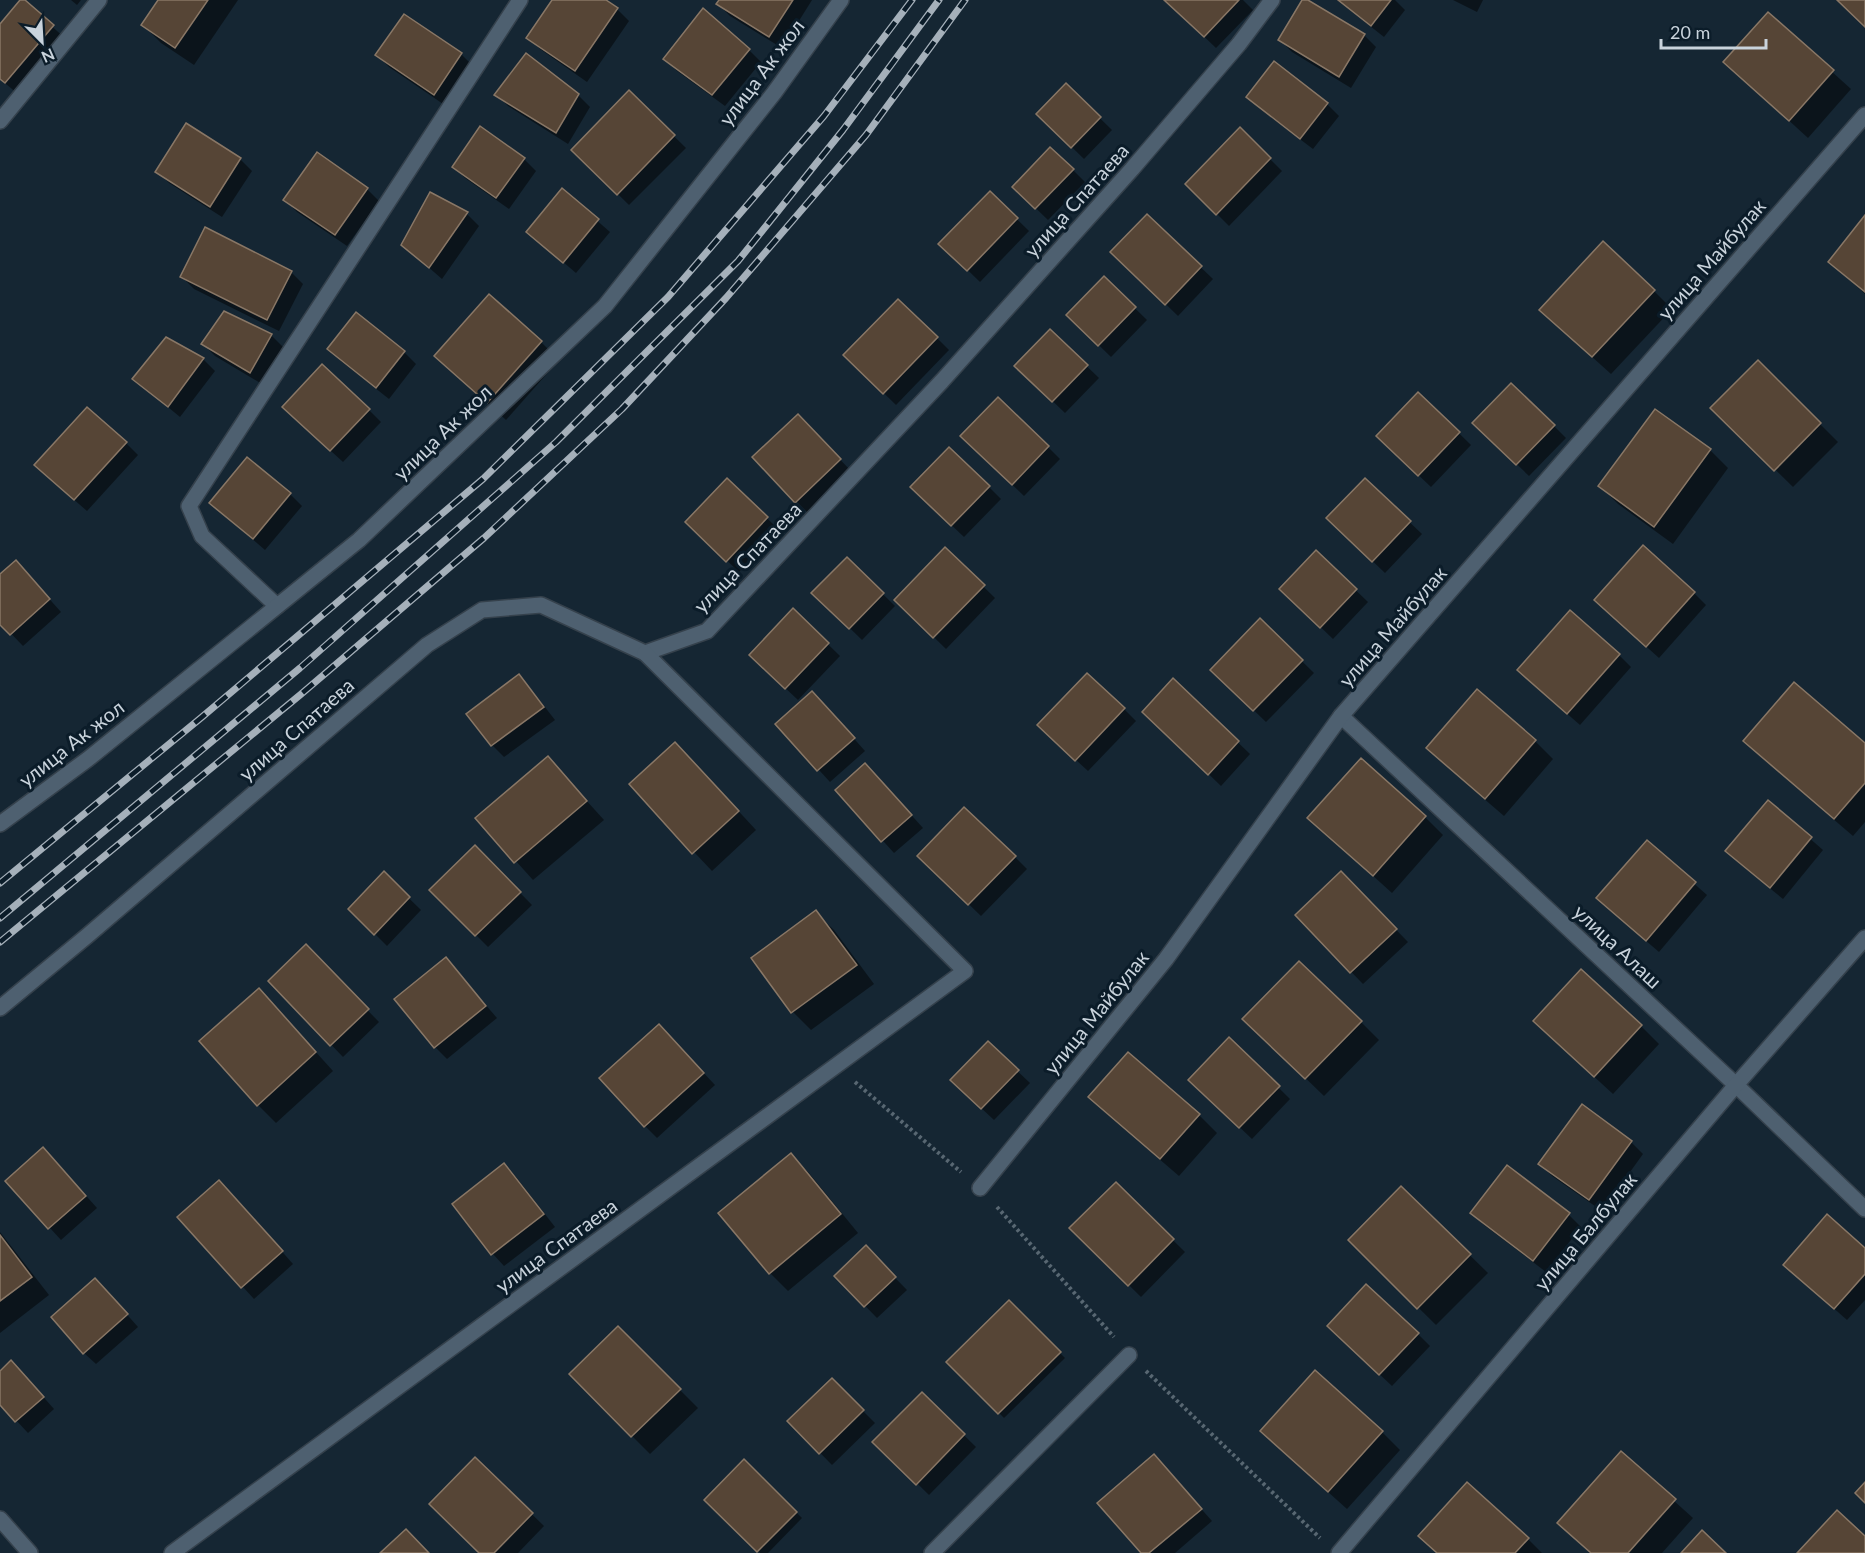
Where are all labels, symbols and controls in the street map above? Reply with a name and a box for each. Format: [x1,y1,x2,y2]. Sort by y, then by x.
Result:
north arrow [12,12,72,72]
scale bar [1661,12,1766,50]
street label: улица Ак жол [713,14,809,130]
text: 20 m [1670,21,1710,43]
text: N [39,45,58,67]
street label: улица Спатаева [1019,138,1133,262]
street label: улица Майбулак [1652,193,1770,324]
street label: улица Ак жол [388,379,496,485]
street label: улица Спатаева [688,497,806,617]
street label: улица Майбулак [1333,560,1451,691]
street label: улица Спатаева [234,673,358,785]
street label: улица Ак жол [14,695,128,791]
street label: улица Алаш [1569,899,1667,993]
street label: улица Майбулак [1039,945,1154,1079]
street label: улица Балбулак [1529,1167,1642,1295]
street label: улица Спатаева [491,1193,621,1297]

